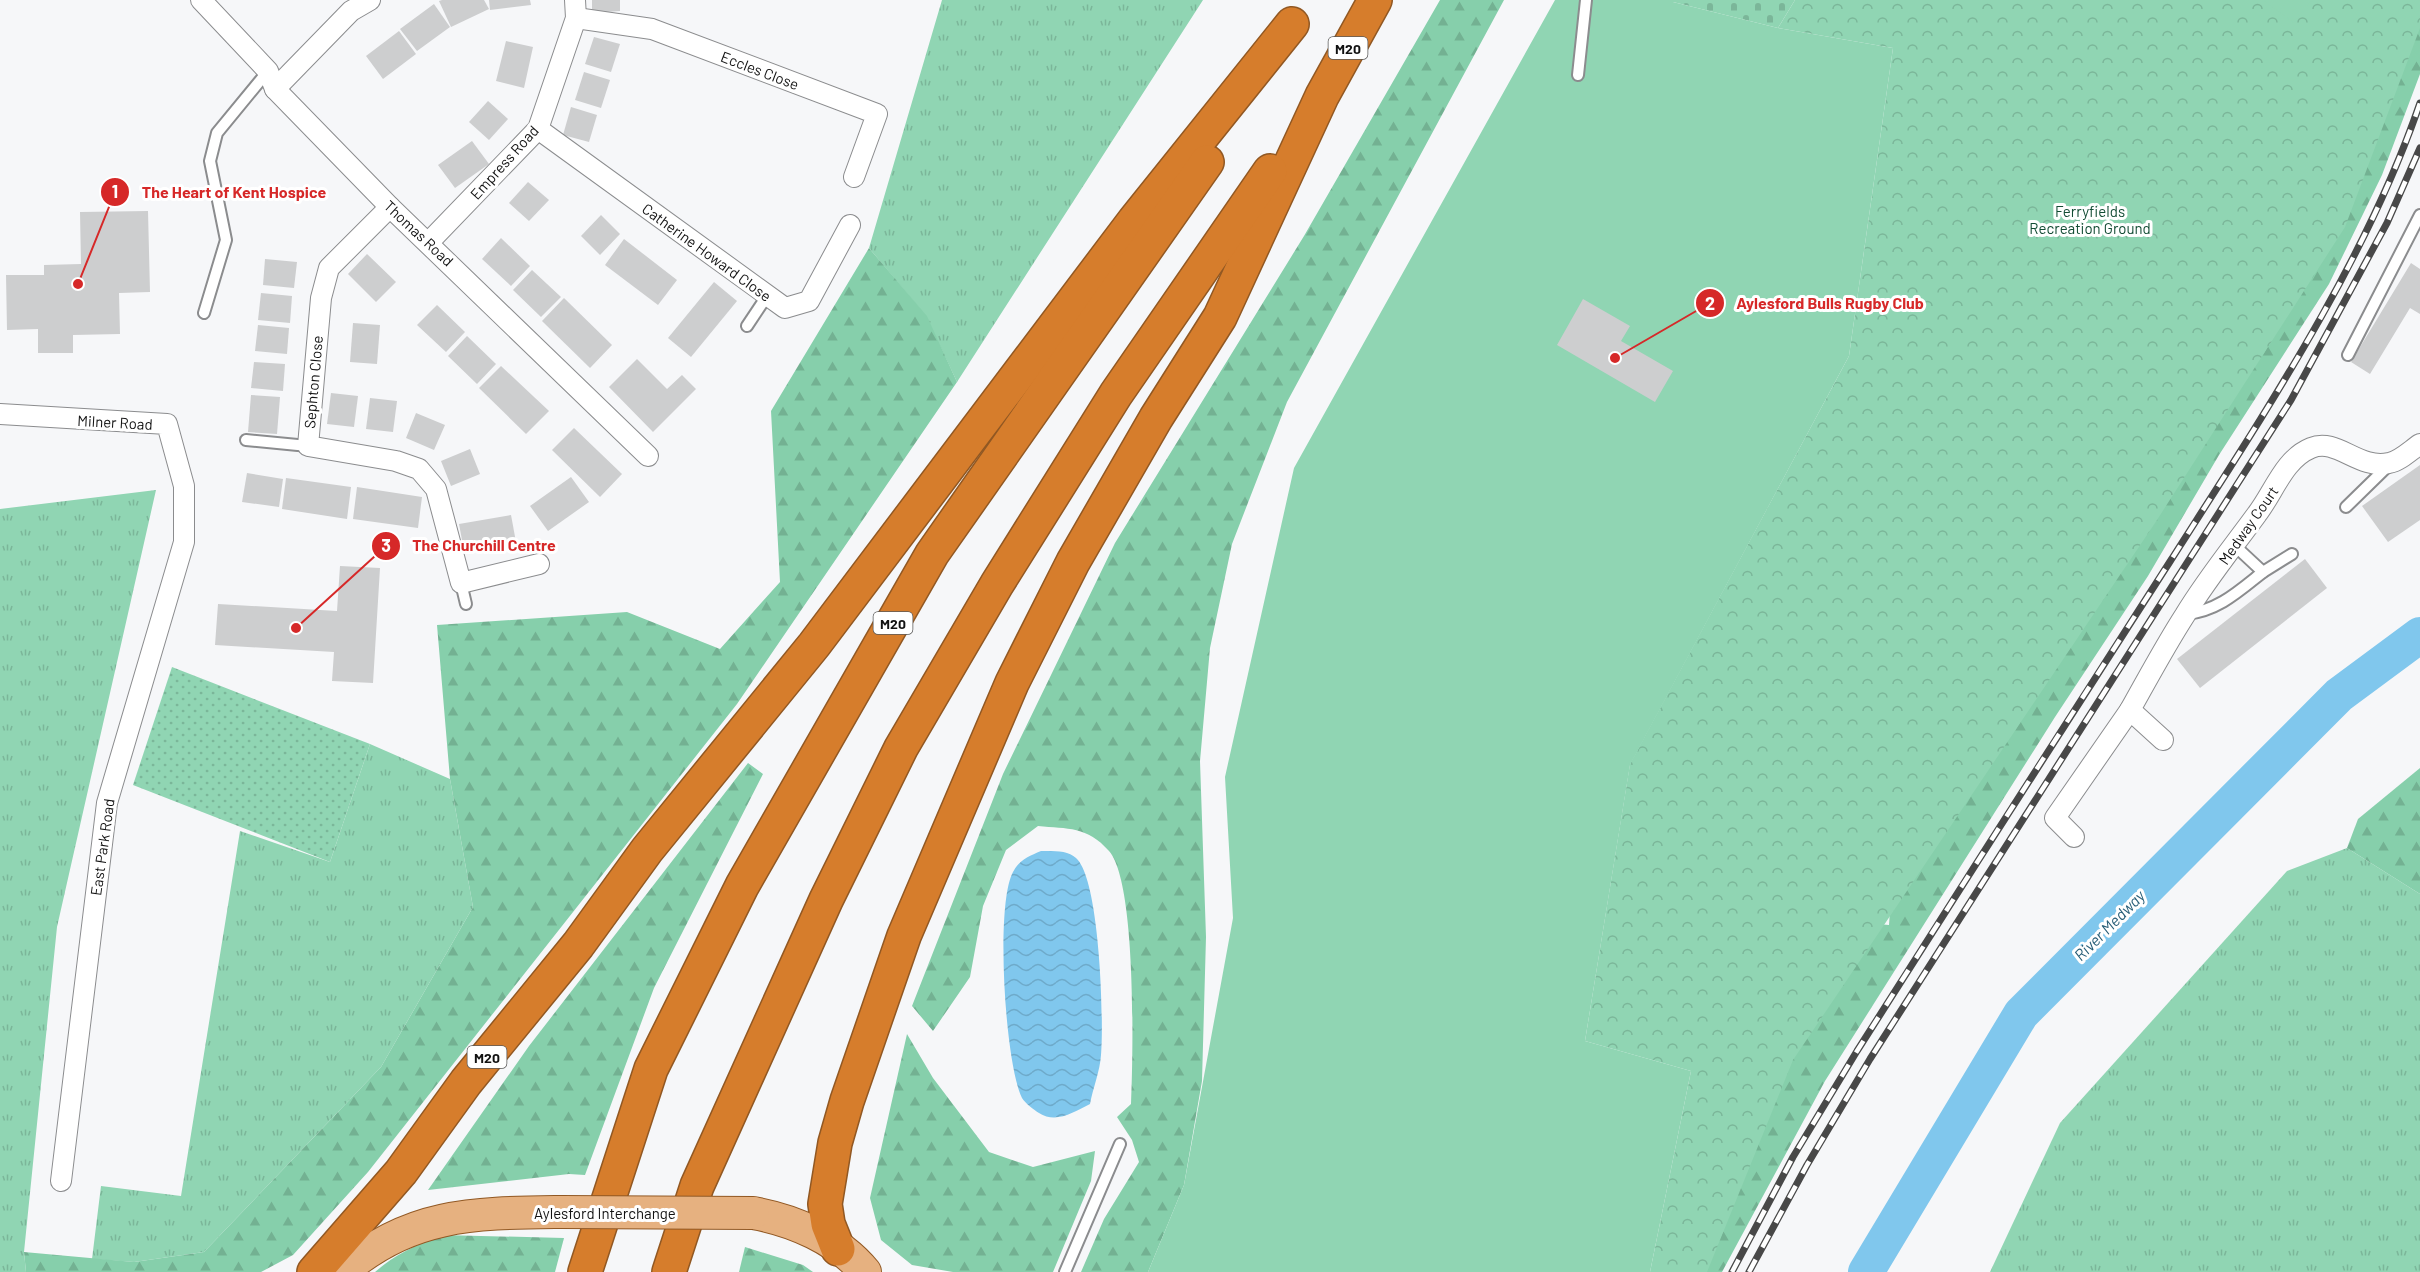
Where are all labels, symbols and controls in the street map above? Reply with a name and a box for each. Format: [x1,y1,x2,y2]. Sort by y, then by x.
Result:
road number: M20 [1328,37,1368,59]
street label: Eccles Close [718,47,802,93]
street label: Empress Road [466,121,542,203]
callout: The Heart of Kent Hospice [100,175,338,209]
text: 1 [112,180,118,202]
text: The Heart of Kent Hospice [142,182,326,201]
street label: Thomas Road [381,196,457,270]
street label: Catherine Howard Close [639,199,775,305]
park label: Ferryfields Recreation Ground [2029,202,2151,237]
callout: Aylesford Bulls Rugby Club [1695,286,1936,320]
text: 2 [1705,292,1715,314]
text: Aylesford Bulls Rugby Club [1736,293,1924,312]
street label: Sephton Close [300,335,326,429]
street label: Milner Road [77,411,153,433]
street label: Medway Court [2214,482,2282,568]
callout: The Churchill Centre [371,529,568,563]
text: 3 [381,534,391,556]
text: The Churchill Centre [412,535,556,554]
road number: M20 [874,612,912,634]
street label: East Park Road [86,797,118,897]
water label: River Medway [2070,885,2149,964]
road number: M20 [468,1046,506,1068]
street label: Aylesford Interchange [534,1204,676,1222]

